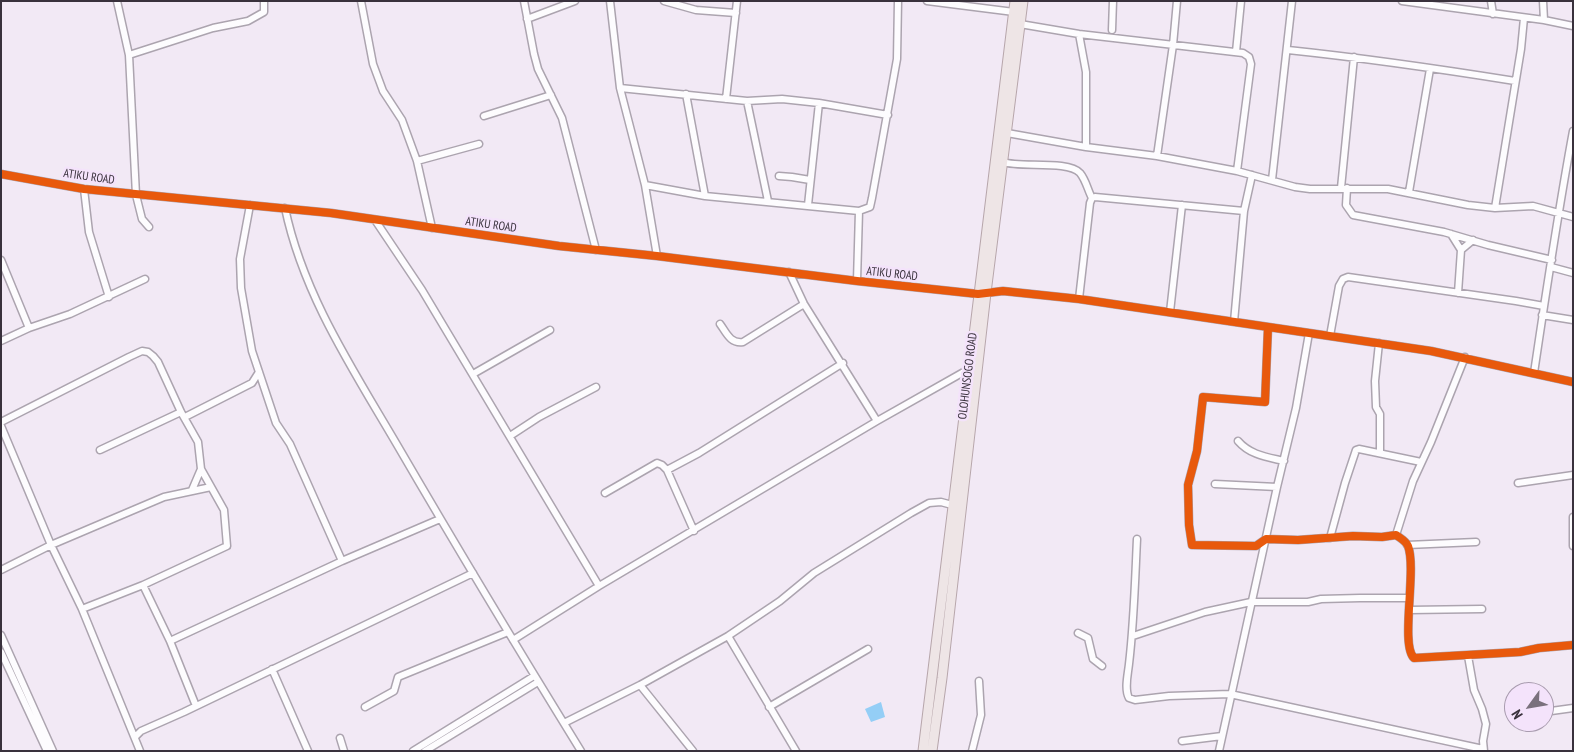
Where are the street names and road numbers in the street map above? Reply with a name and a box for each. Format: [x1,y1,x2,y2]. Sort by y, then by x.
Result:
street label: ATIKU ROAD [62,166,116,188]
street label: ATIKU ROAD [464,214,518,236]
street label: ATIKU ROAD [866,264,918,284]
street label: OLOHUNSOGO ROAD [956,332,980,420]

